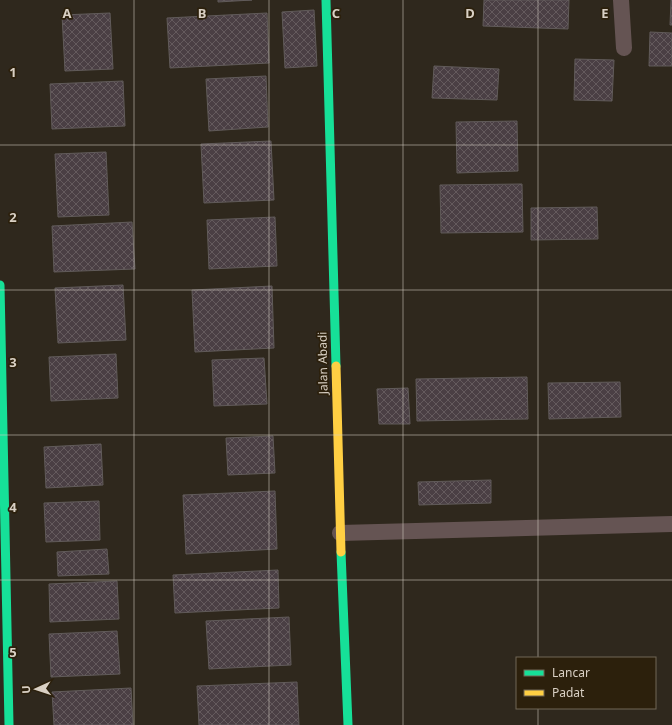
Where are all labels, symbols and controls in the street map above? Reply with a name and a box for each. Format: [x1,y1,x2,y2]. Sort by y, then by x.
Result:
text: A [63,4,72,22]
text: B [198,4,206,22]
text: C [332,4,340,22]
text: D [465,4,475,22]
text: E [601,4,609,22]
text: 1 [9,63,17,81]
text: 2 [9,208,17,226]
street label: Jalan Abadi [313,332,332,395]
text: 3 [9,353,17,371]
text: 4 [9,498,17,516]
text: 5 [9,643,17,661]
legend [516,657,656,709]
text: Lancar [552,664,590,681]
north arrow [16,669,56,709]
text: Padat [552,684,585,701]
text: U [18,685,33,694]

